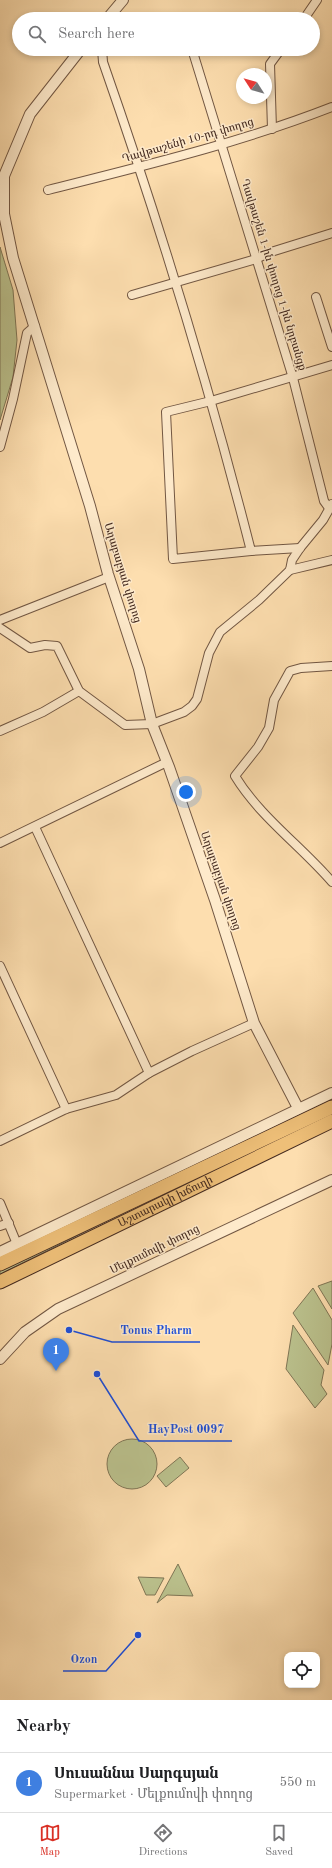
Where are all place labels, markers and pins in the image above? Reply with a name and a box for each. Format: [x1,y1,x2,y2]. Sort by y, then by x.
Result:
callout: Tonus Pharm [112,1318,200,1342]
pin: 1 [43,1338,69,1371]
callout: HayPost 0097 [139,1417,232,1441]
callout: Ozon [63,1647,106,1671]

